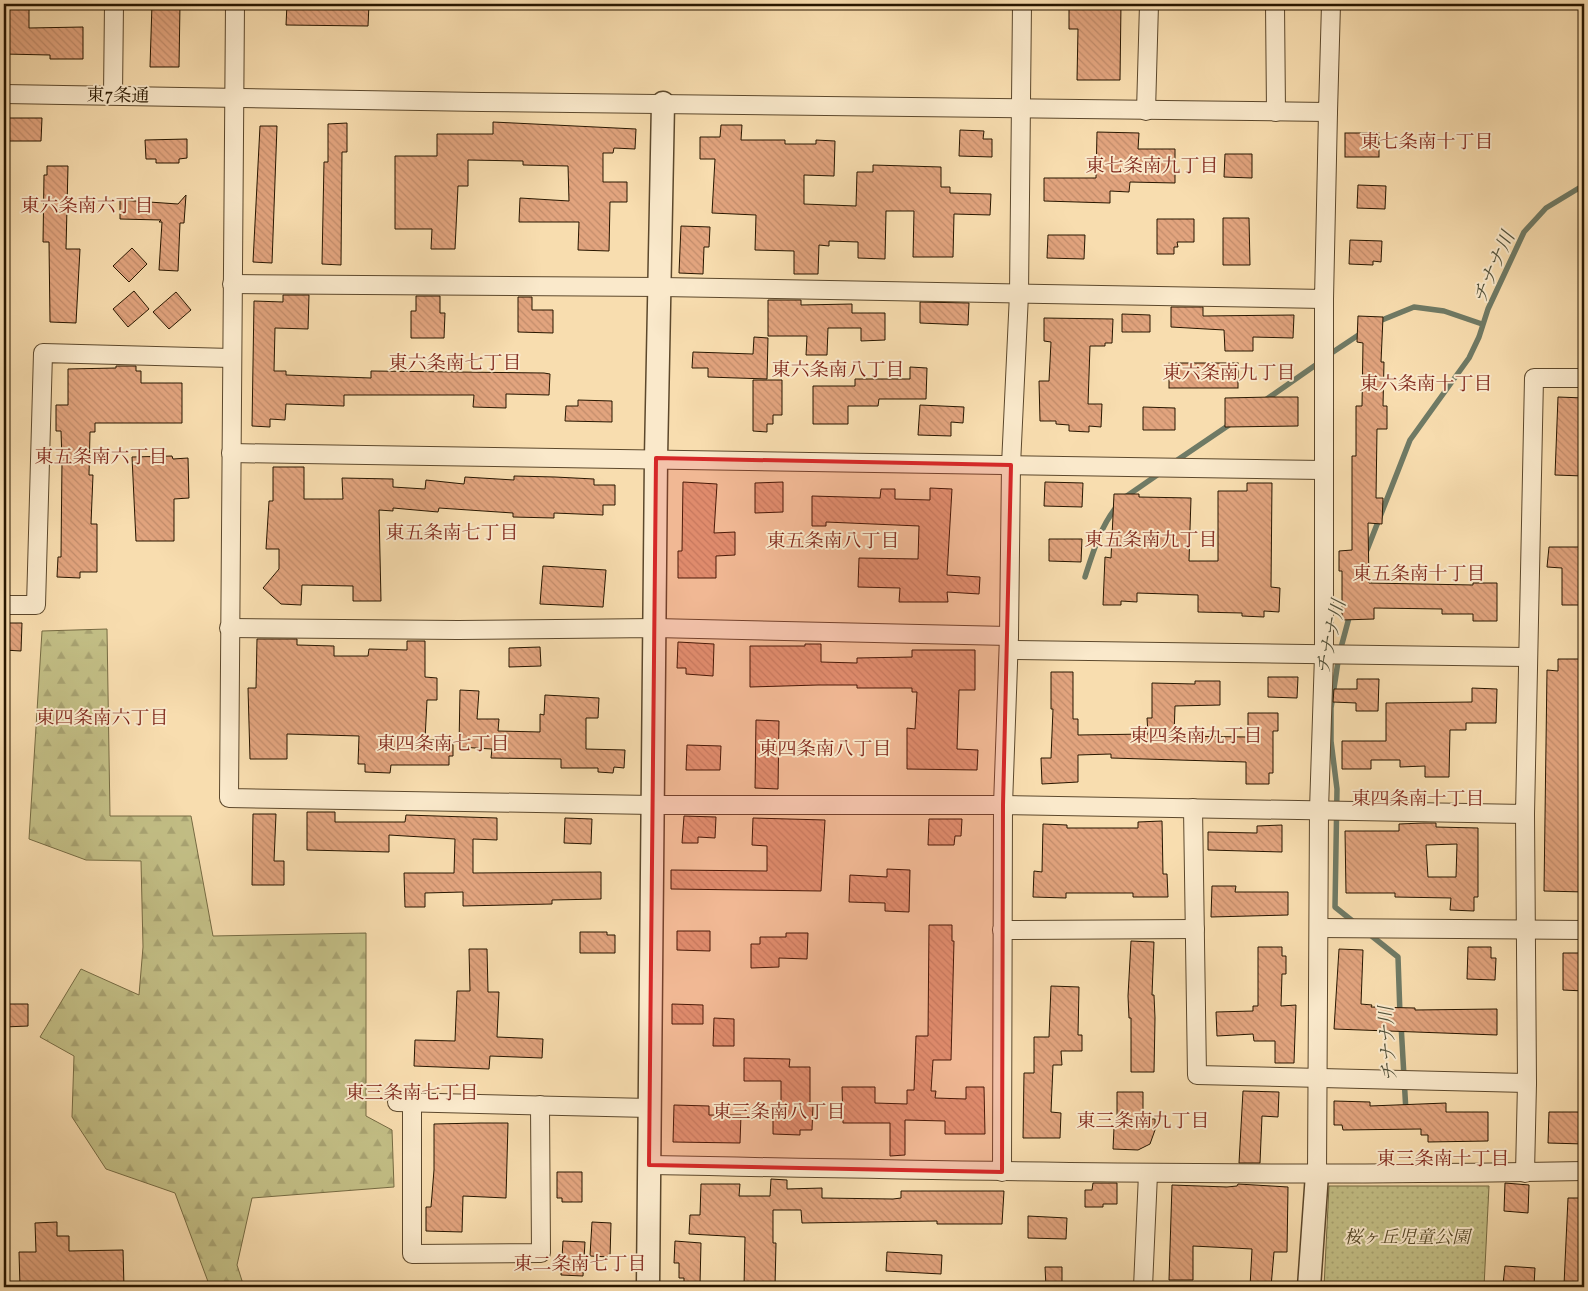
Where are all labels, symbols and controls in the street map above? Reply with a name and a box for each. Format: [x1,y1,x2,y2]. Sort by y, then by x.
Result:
street label: 東7条通 [86,83,150,110]
district label: 東七条南十丁目 [1360,130,1494,156]
district label: 東七条南九丁目 [1085,154,1219,180]
district label: 東六条南六丁目 [20,194,154,220]
water label: チナナ川 [1467,226,1523,308]
district label: 東六条南七丁目 [388,351,522,377]
district label: 東六条南八丁目 [771,358,905,384]
district label: 東六条南九丁目 [1162,361,1296,387]
district label: 東六条南十丁目 [1359,372,1493,398]
district label: 東五条南六丁目 [34,445,168,471]
district label: 東五条南七丁目 [385,521,519,547]
district label: 東五条南九丁目 [1084,528,1218,554]
district label: 東五条南八丁目 [766,529,900,555]
district label: 東五条南十丁目 [1352,562,1486,588]
water label: チナナ川 [1311,596,1354,677]
district label: 東四条南六丁目 [35,706,169,732]
district label: 東四条南九丁目 [1129,724,1263,750]
district label: 東四条南七丁目 [376,732,510,758]
district label: 東四条南八丁目 [758,737,892,763]
district label: 東四条南十丁目 [1351,787,1485,813]
water label: チナナ川 [1374,1003,1404,1083]
district label: 東三条南七丁目 [345,1081,479,1107]
district label: 東三条南八丁目 [712,1100,846,1126]
district label: 東三条南九丁目 [1076,1109,1210,1135]
district label: 東三条南十丁目 [1376,1147,1510,1173]
park label: 桜ヶ丘児童公園 [1344,1226,1473,1251]
district label: 東二条南七丁目 [513,1252,647,1278]

